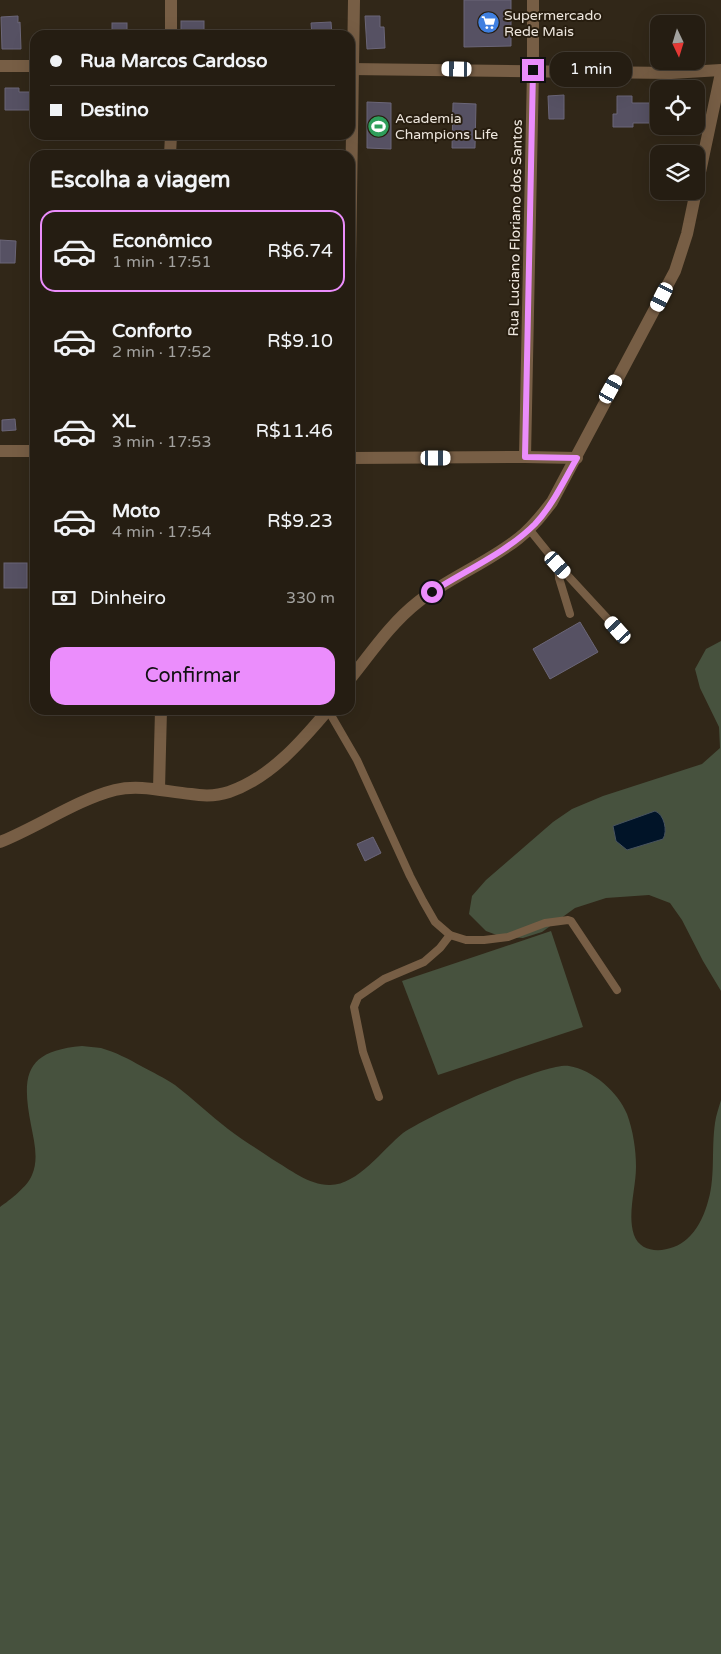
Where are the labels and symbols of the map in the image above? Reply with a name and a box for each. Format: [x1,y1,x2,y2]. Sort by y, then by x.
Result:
place label: Supermercado Rede Mais [504,7,602,40]
supermarket icon: Supermercado Rede Mais [476,11,500,35]
north arrow [650,15,705,70]
callout: 1 min [550,52,633,88]
route end [522,59,544,81]
car [441,61,472,77]
place label: Academia Champions Life [395,110,498,143]
sports icon: Academia Champions Life [367,114,391,138]
street label: Rua Luciano Floriano dos Santos [505,119,526,337]
car [648,280,675,314]
car [597,372,624,406]
car [421,451,451,466]
car [542,549,573,581]
route start [421,581,443,603]
car [602,614,633,646]

